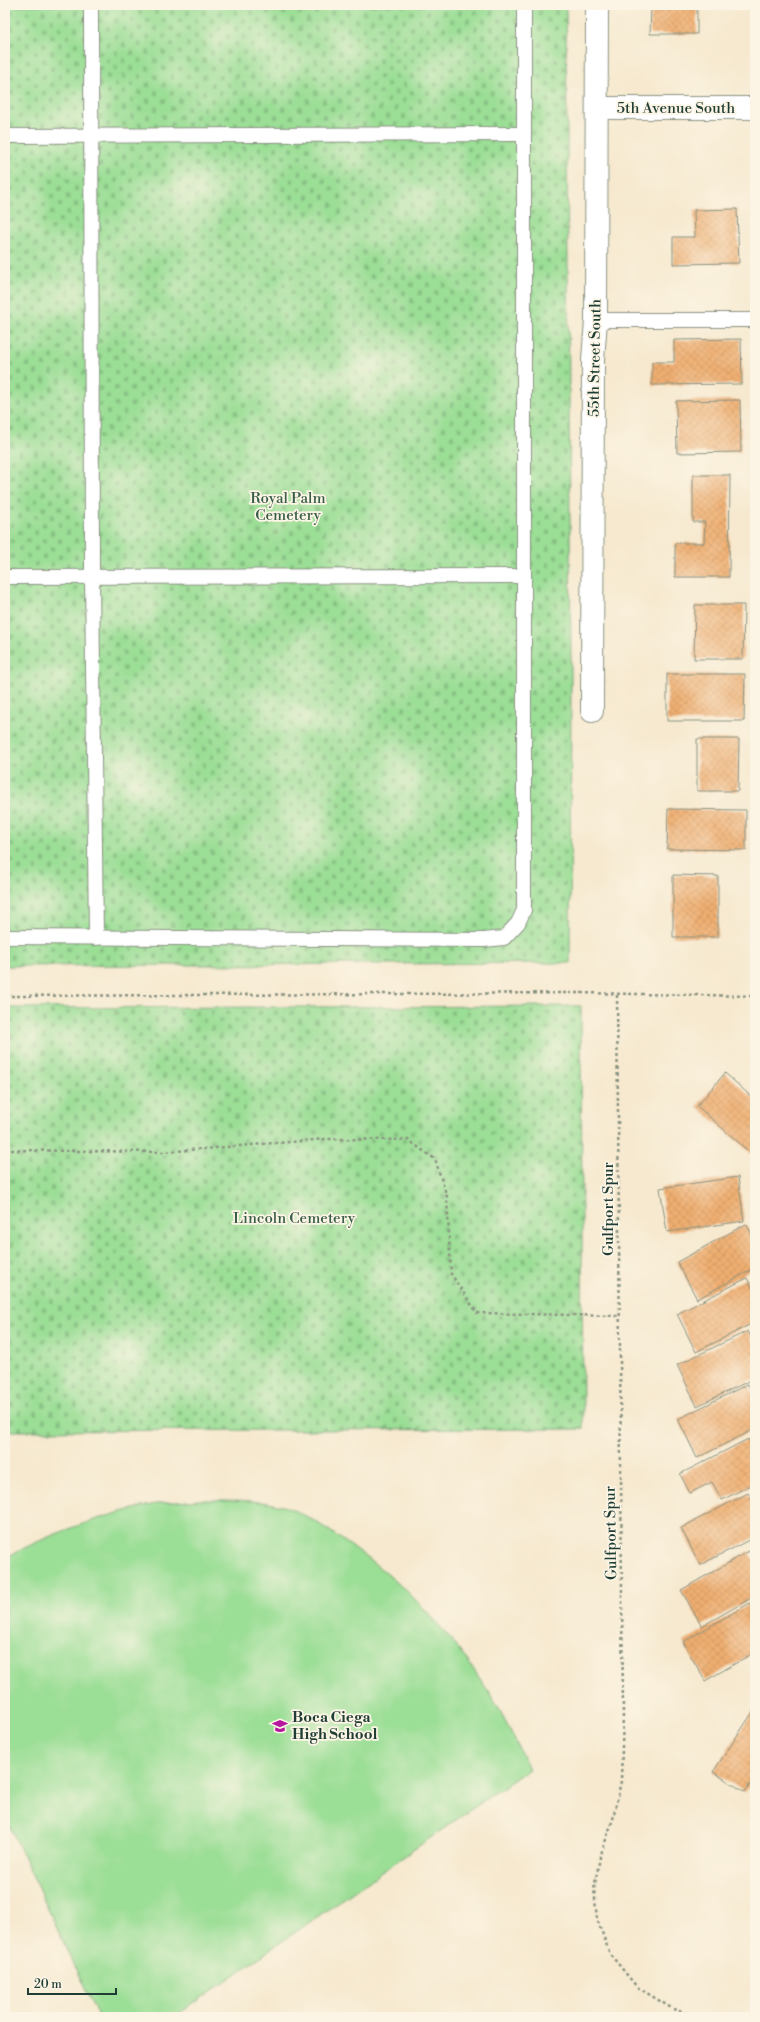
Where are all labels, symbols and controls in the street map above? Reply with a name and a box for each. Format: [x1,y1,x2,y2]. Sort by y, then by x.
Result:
street label: 5th Avenue South [617,99,735,118]
street label: 55th Street South [584,299,606,417]
park label: Royal Palm Cemetery [250,489,326,525]
street label: Gulfport Spur [599,1161,618,1256]
park label: Lincoln Cemetery [233,1209,356,1228]
street label: Gulfport Spur [601,1485,621,1580]
place label: Boca Ciega High School [292,1708,378,1744]
school or university icon: Boca Ciega High School [271,1717,289,1735]
scale bar [28,1970,116,1996]
text: 20 m [34,1977,62,1992]

